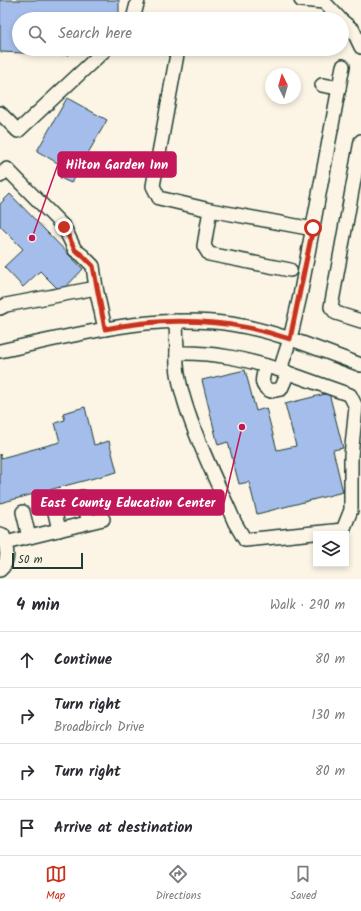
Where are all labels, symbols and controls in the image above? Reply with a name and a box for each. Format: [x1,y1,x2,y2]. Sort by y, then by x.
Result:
search box [12,12,349,56]
text: Search here [58,22,132,46]
icon: search [26,23,48,45]
north arrow [265,68,301,104]
callout: Hilton Garden Inn [58,152,176,177]
text: Hilton Garden Inn [66,155,168,176]
route end [55,218,73,236]
route start [304,219,322,237]
callout: East County Education Center [32,490,224,515]
text: East County Education Center [40,493,217,514]
map controls [313,531,349,567]
button: layers [313,531,349,567]
scale bar [12,551,83,570]
text: 50 m [18,551,43,569]
text: 4 min [16,592,60,619]
text: Walk · 290 m [270,595,345,616]
text: Continue [54,648,112,672]
icon: ahead [16,649,38,671]
text: 80 m [315,649,345,670]
text: Turn right [54,693,121,717]
icon: right [16,705,38,727]
text: 130 m [311,705,345,726]
text: Broadbirch Drive [54,717,144,738]
text: Turn right [54,760,121,784]
icon: right [16,761,38,783]
text: 80 m [315,761,345,782]
text: Arrive at destination [54,816,193,840]
icon: arrive [16,817,38,839]
tab: Map [45,863,67,905]
tab: Directions [156,863,201,905]
tab: Saved [290,863,316,905]

